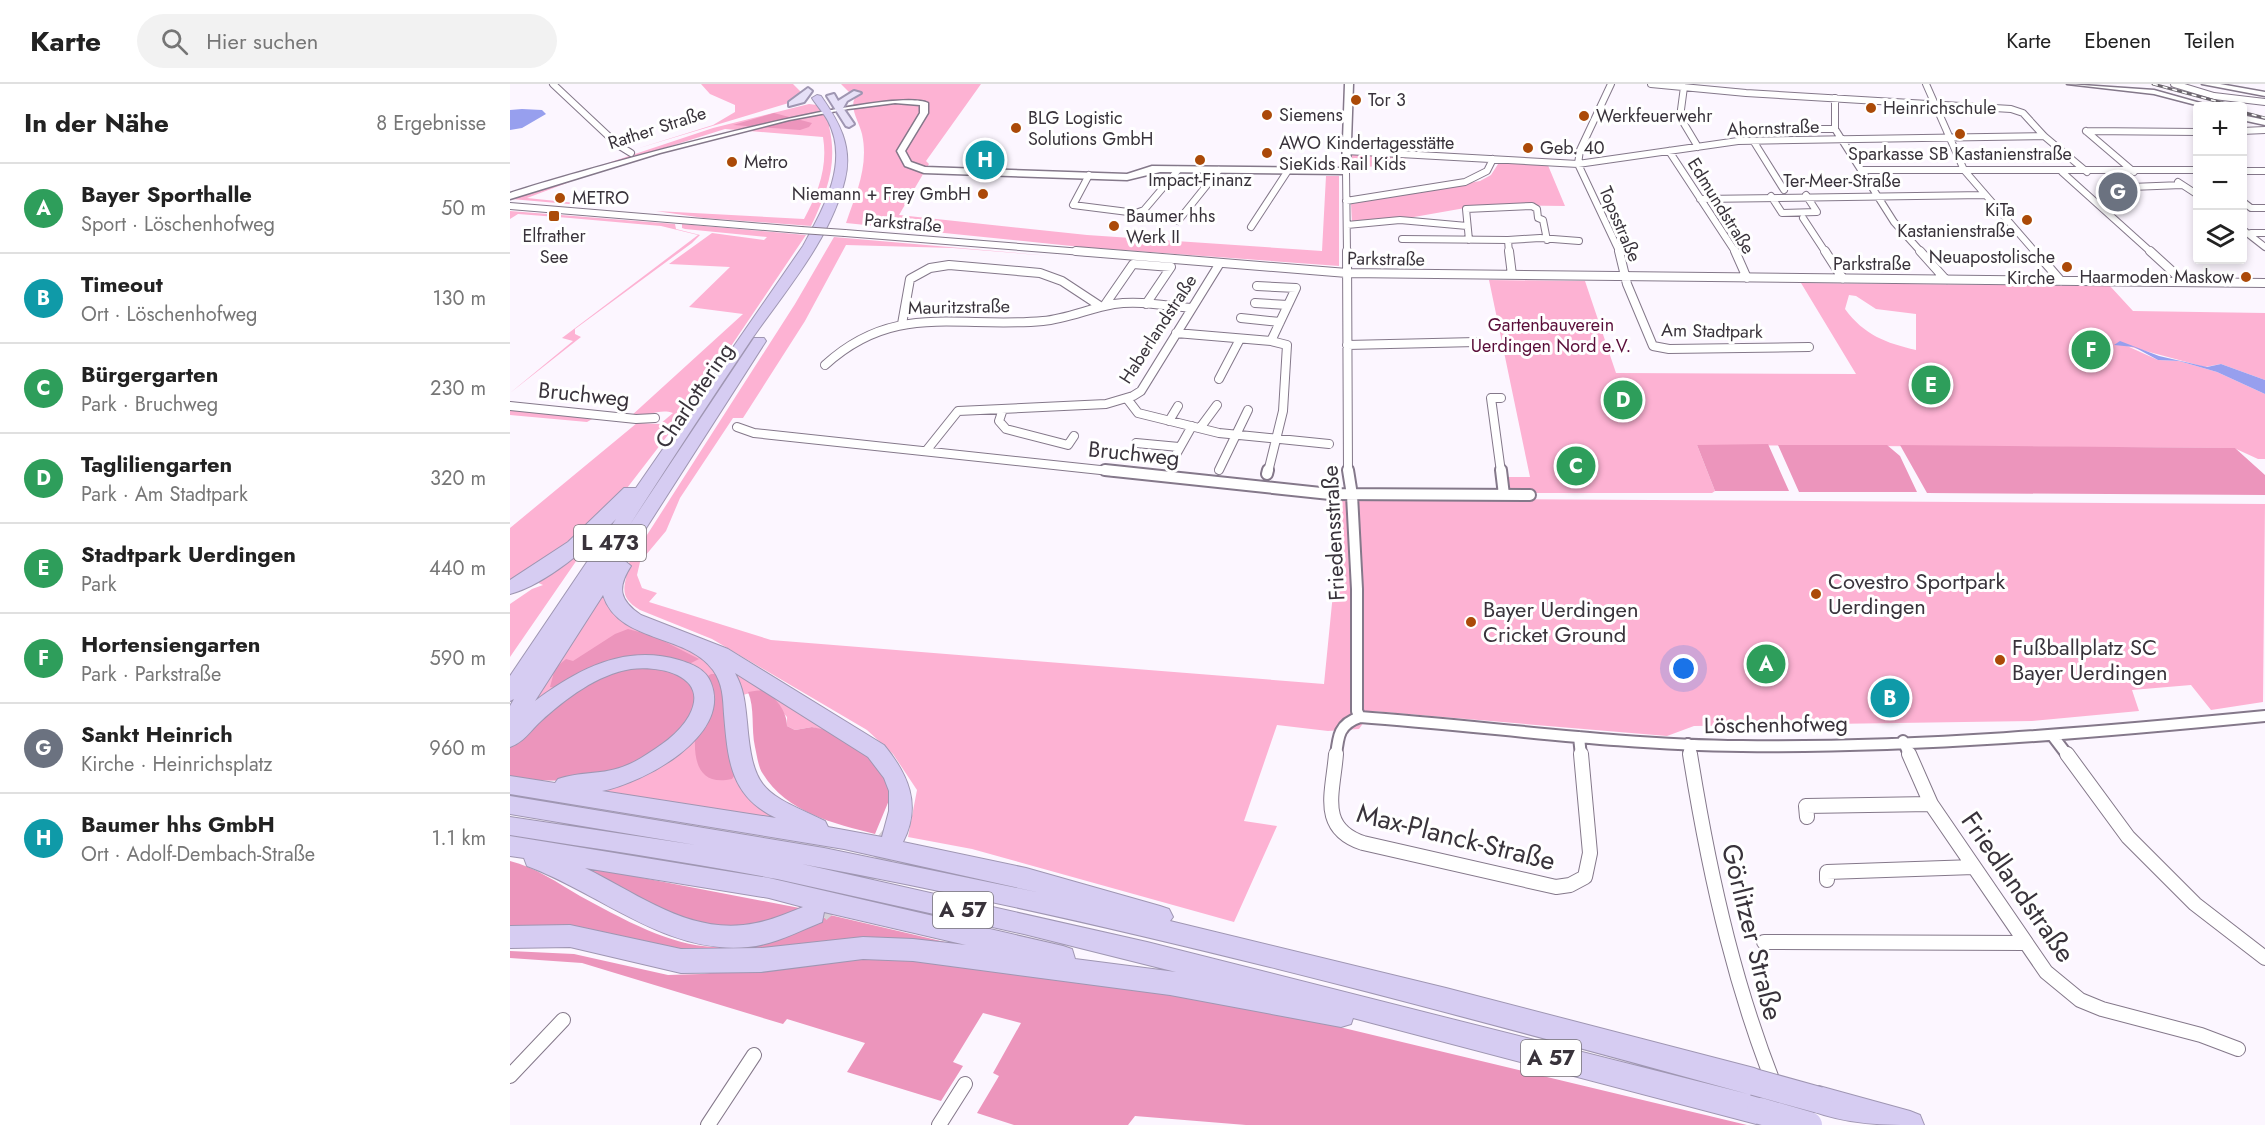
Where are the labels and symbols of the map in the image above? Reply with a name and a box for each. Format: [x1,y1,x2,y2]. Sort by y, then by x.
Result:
place label: Tor 3 [1368,87,1406,113]
marker: Tor 3 [1349,93,1363,107]
place label: Heinrichschule [1883,95,1996,121]
street label: Rather Straße [605,100,709,156]
marker: Heinrichschule [1864,101,1878,115]
place label: Siemens [1279,102,1343,128]
place label: Werkfeuerwehr [1596,103,1713,129]
place label: BLG Logistic Solutions GmbH [1028,105,1153,152]
marker: Siemens [1260,108,1274,122]
marker: Werkfeuerwehr [1577,109,1591,123]
street label: Ahornstraße [1726,113,1820,143]
marker: BLG Logistic Solutions GmbH [1009,121,1023,135]
marker: Sparkasse SB Kastanienstraße [1953,127,1967,141]
place label: AWO Kindertagesstätte SieKids Rail Kids [1279,130,1454,177]
place label: Geb. 40 [1540,135,1605,161]
pin: H [966,138,1004,182]
marker: Geb. 40 [1521,141,1535,155]
place label: Sparkasse SB Kastanienstraße [1848,141,2072,167]
marker: AWO Kindertagesstätte SieKids Rail Kids [1260,146,1274,160]
place label: Metro [744,149,788,175]
marker: Impact-Finanz [1193,153,1207,167]
street label: Edmundstraße [1681,153,1761,259]
marker: Metro [725,155,739,169]
place label: Impact-Finanz [1148,167,1253,193]
street label: Ter-Meer-Straße [1783,168,1901,194]
pin: G [2098,170,2138,214]
place label: Niemann + Frey GmbH [792,181,971,207]
street label: Topsstraße [1592,182,1648,266]
place label: METRO [572,185,629,211]
marker: Niemann + Frey GmbH [976,187,990,201]
marker: METRO [553,191,567,205]
place label: KiTa Kastanienstraße [1897,197,2015,244]
place label: Baumer hhs Werk II [1126,203,1215,250]
street label: Parkstraße [863,207,943,239]
marker: Elfrather See [547,209,561,223]
marker: KiTa Kastanienstraße [2020,213,2034,227]
marker: Baumer hhs Werk II [1107,219,1121,233]
place label: Elfrather See [522,223,586,270]
place label: Neuapostolische Kirche [1929,244,2055,291]
street label: Parkstraße [1347,245,1425,273]
street label: Parkstraße [1833,251,1911,277]
marker: Neuapostolische Kirche [2060,260,2074,274]
place label: Haarmoden Maskow [2079,264,2235,290]
street label: Haberlandstraße [1113,269,1203,389]
marker: Haarmoden Maskow [2239,270,2253,284]
street label: Mauritzstraße [908,293,1010,321]
park label: Gartenbauverein Uerdingen Nord e.V. [1471,312,1631,359]
street label: Am Stadtpark [1661,317,1763,345]
pin: F [2072,328,2110,372]
street label: Charlottering [647,336,741,454]
pin: E [1912,362,1950,408]
street label: Bruchweg [537,373,631,415]
pin: D [1604,378,1642,422]
street label: Bruchweg [1087,432,1181,474]
pin: C [1556,444,1596,488]
street label: Friedensstraße [1313,465,1353,601]
road number: L 473 [574,525,646,561]
place label: Covestro Sportpark Uerdingen [1828,565,2006,622]
marker: Covestro Sportpark Uerdingen [1809,587,1823,601]
place label: Bayer Uerdingen Cricket Ground [1483,593,1638,650]
marker: Bayer Uerdingen Cricket Ground [1464,615,1478,629]
place label: Fußballplatz SC Bayer Uerdingen [2012,631,2167,688]
pin: A [1746,642,1786,686]
marker: Fußballplatz SC Bayer Uerdingen [1993,653,2007,667]
your location [1669,654,1698,683]
pin: B [1870,676,1910,720]
street label: Löschenhofweg [1704,707,1848,741]
street label: Max-Planck-Straße [1353,793,1559,880]
street label: Friedlandstraße [1952,803,2085,970]
street label: Görlitzer Straße [1712,840,1793,1024]
road number: A 57 [933,892,993,928]
road number: A 57 [1521,1040,1581,1076]

